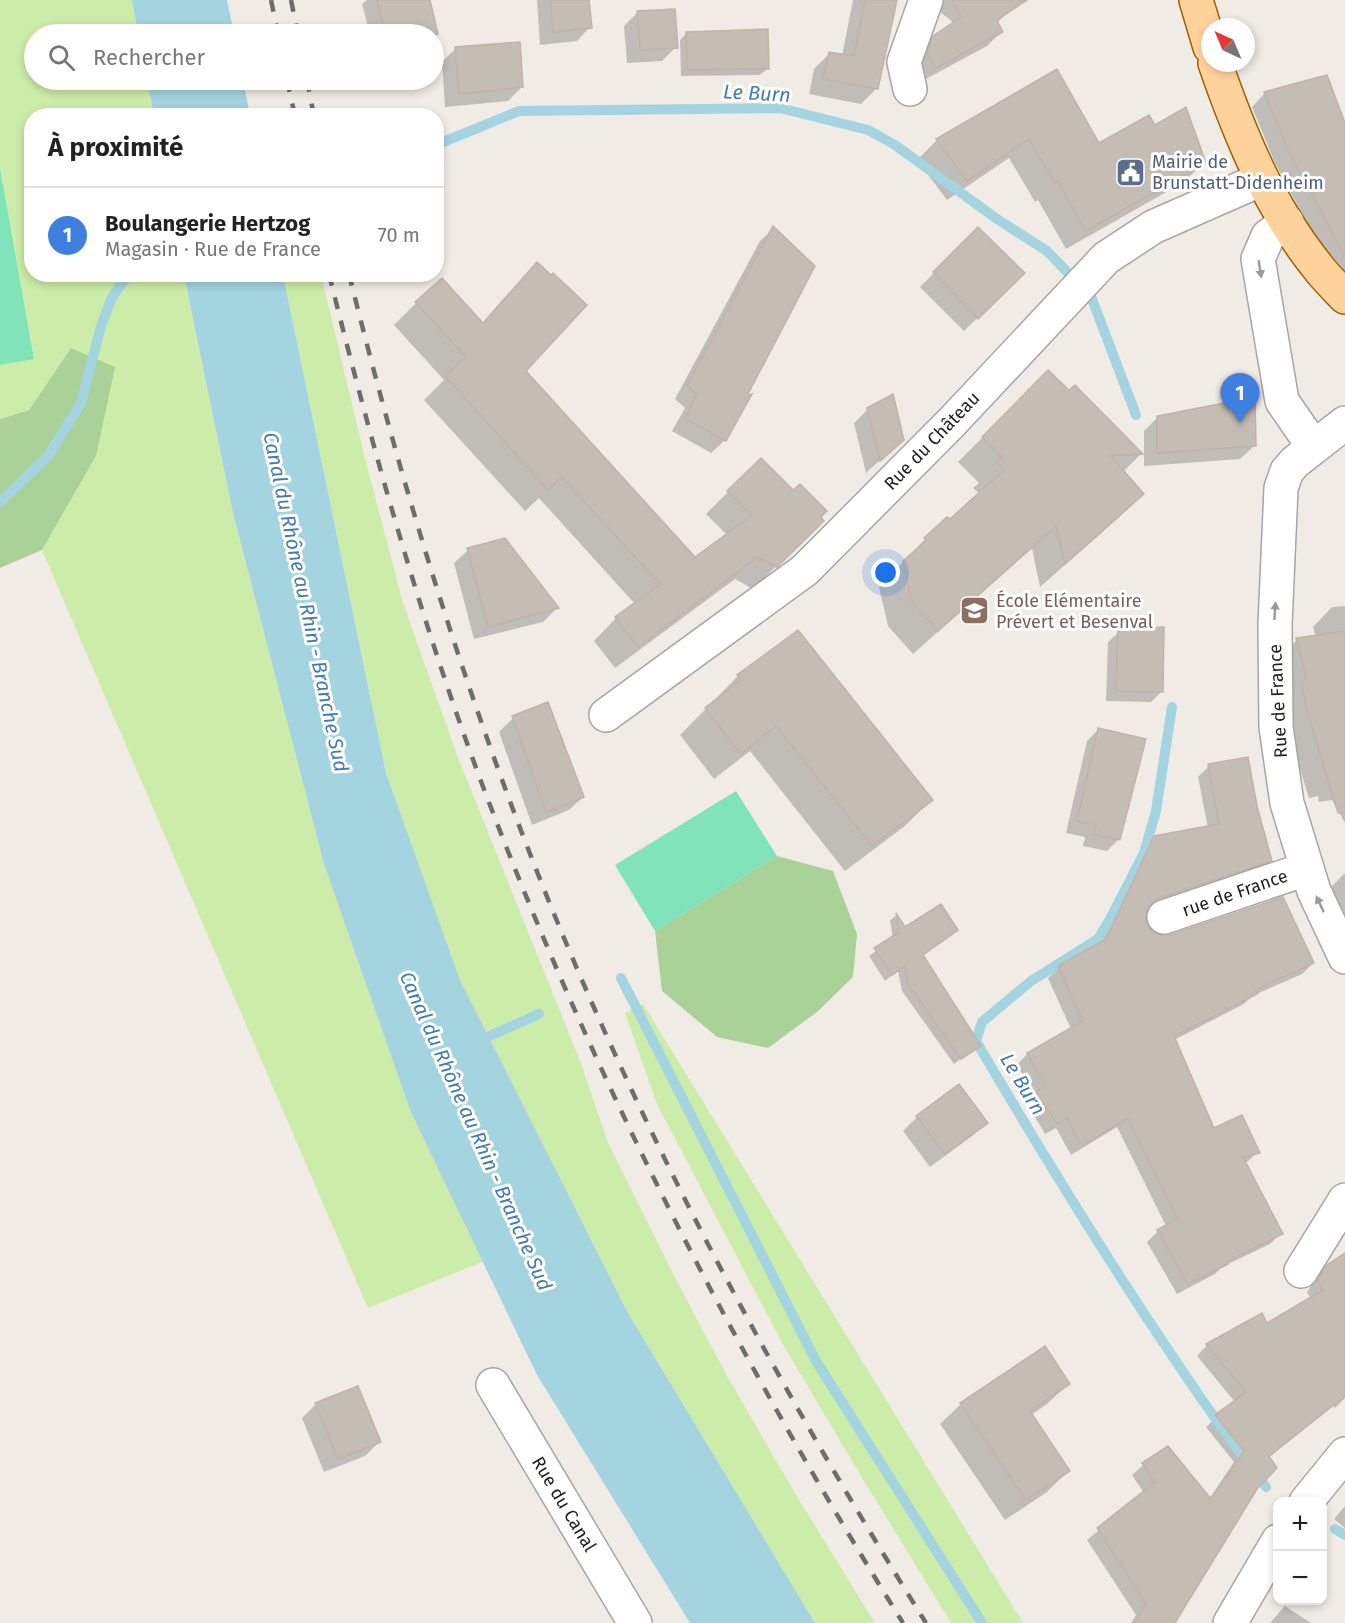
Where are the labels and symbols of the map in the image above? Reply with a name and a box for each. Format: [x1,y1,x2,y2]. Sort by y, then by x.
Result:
north arrow [1201,18,1255,72]
water label: Le Burn [723,79,791,107]
place label: Mairie de Brunstatt-Didenheim [1152,151,1324,194]
public building icon: Mairie de Brunstatt-Didenheim [1115,156,1147,188]
one-way arrow [1256,260,1265,279]
pin: 1 [1220,374,1260,423]
street label: Rue du Château [880,387,984,495]
water label: Canal du Rhône au Rhin - Branche Sud [258,430,354,774]
your location [871,558,900,587]
place label: École Elémentaire Prévert et Besenval [996,589,1153,633]
school or university icon: École Elémentaire Prévert et Besenval [959,595,991,627]
one-way arrow [1271,601,1280,620]
street label: Rue de France [1264,643,1292,759]
street label: rue de France [1179,865,1291,921]
one-way arrow [1316,896,1325,913]
water label: Canal du Rhône au Rhin - Branche Sud [395,968,558,1294]
water label: Le Burn [995,1049,1051,1119]
street label: Rue du Canal [527,1452,601,1556]

